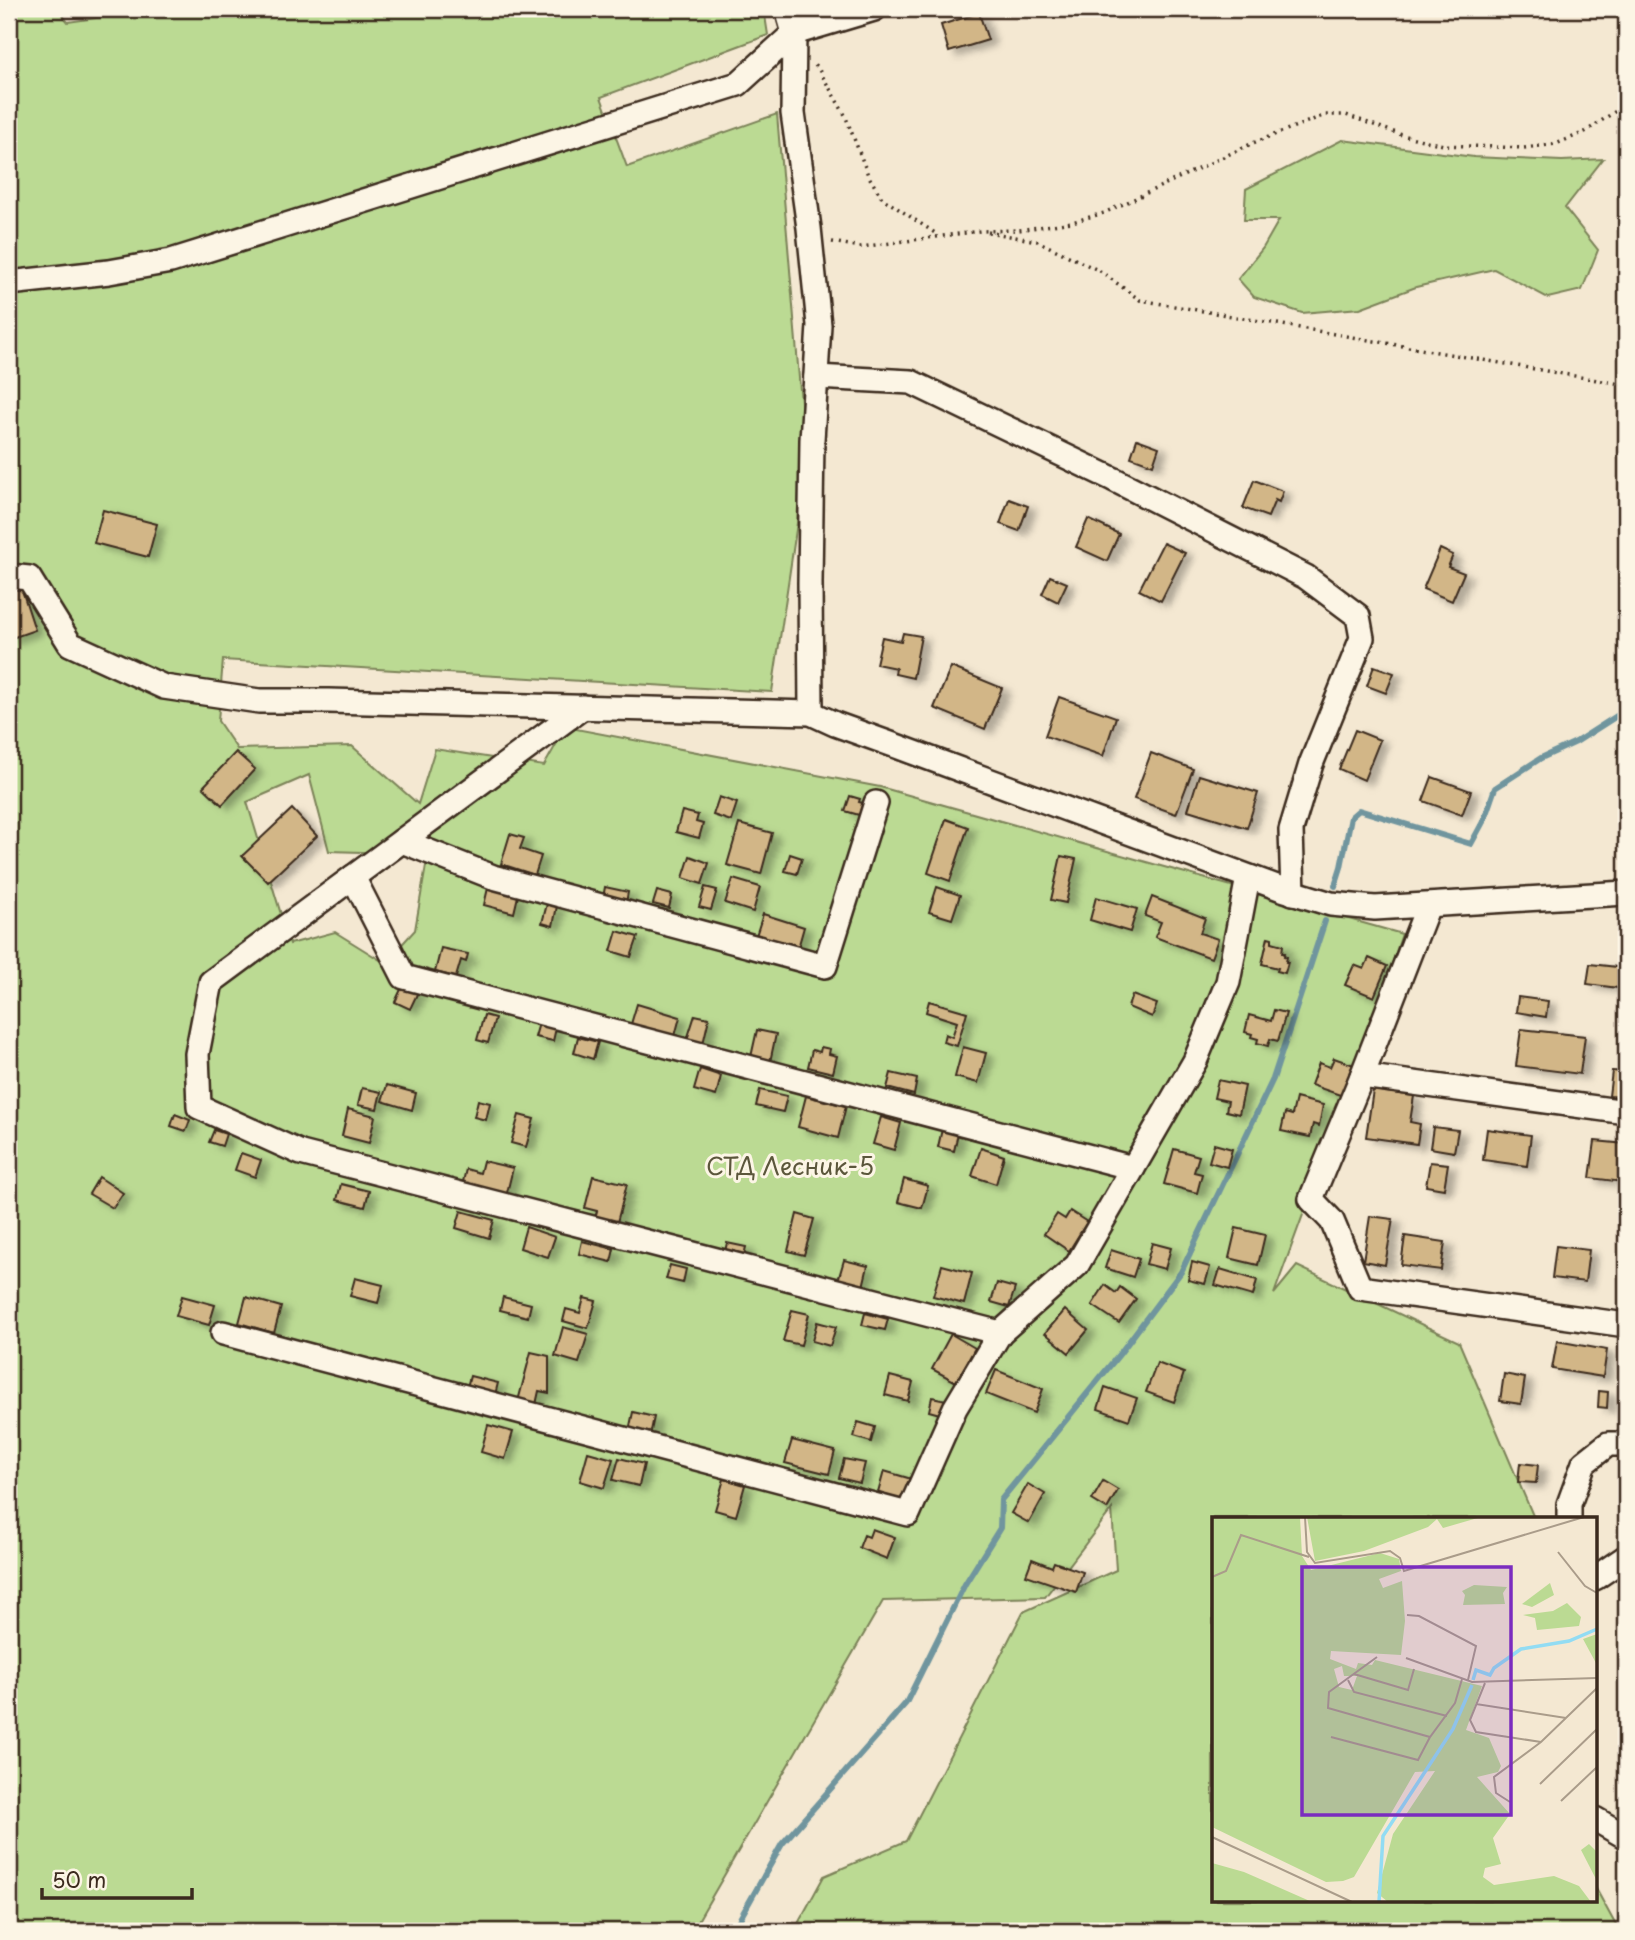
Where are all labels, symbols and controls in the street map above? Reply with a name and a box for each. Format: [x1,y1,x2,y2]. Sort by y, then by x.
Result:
park label: СТД Лесник-5 [706,1147,874,1183]
inset map [1212,1517,1596,1902]
scale bar [42,1856,192,1900]
text: 50 m [52,1863,106,1895]

